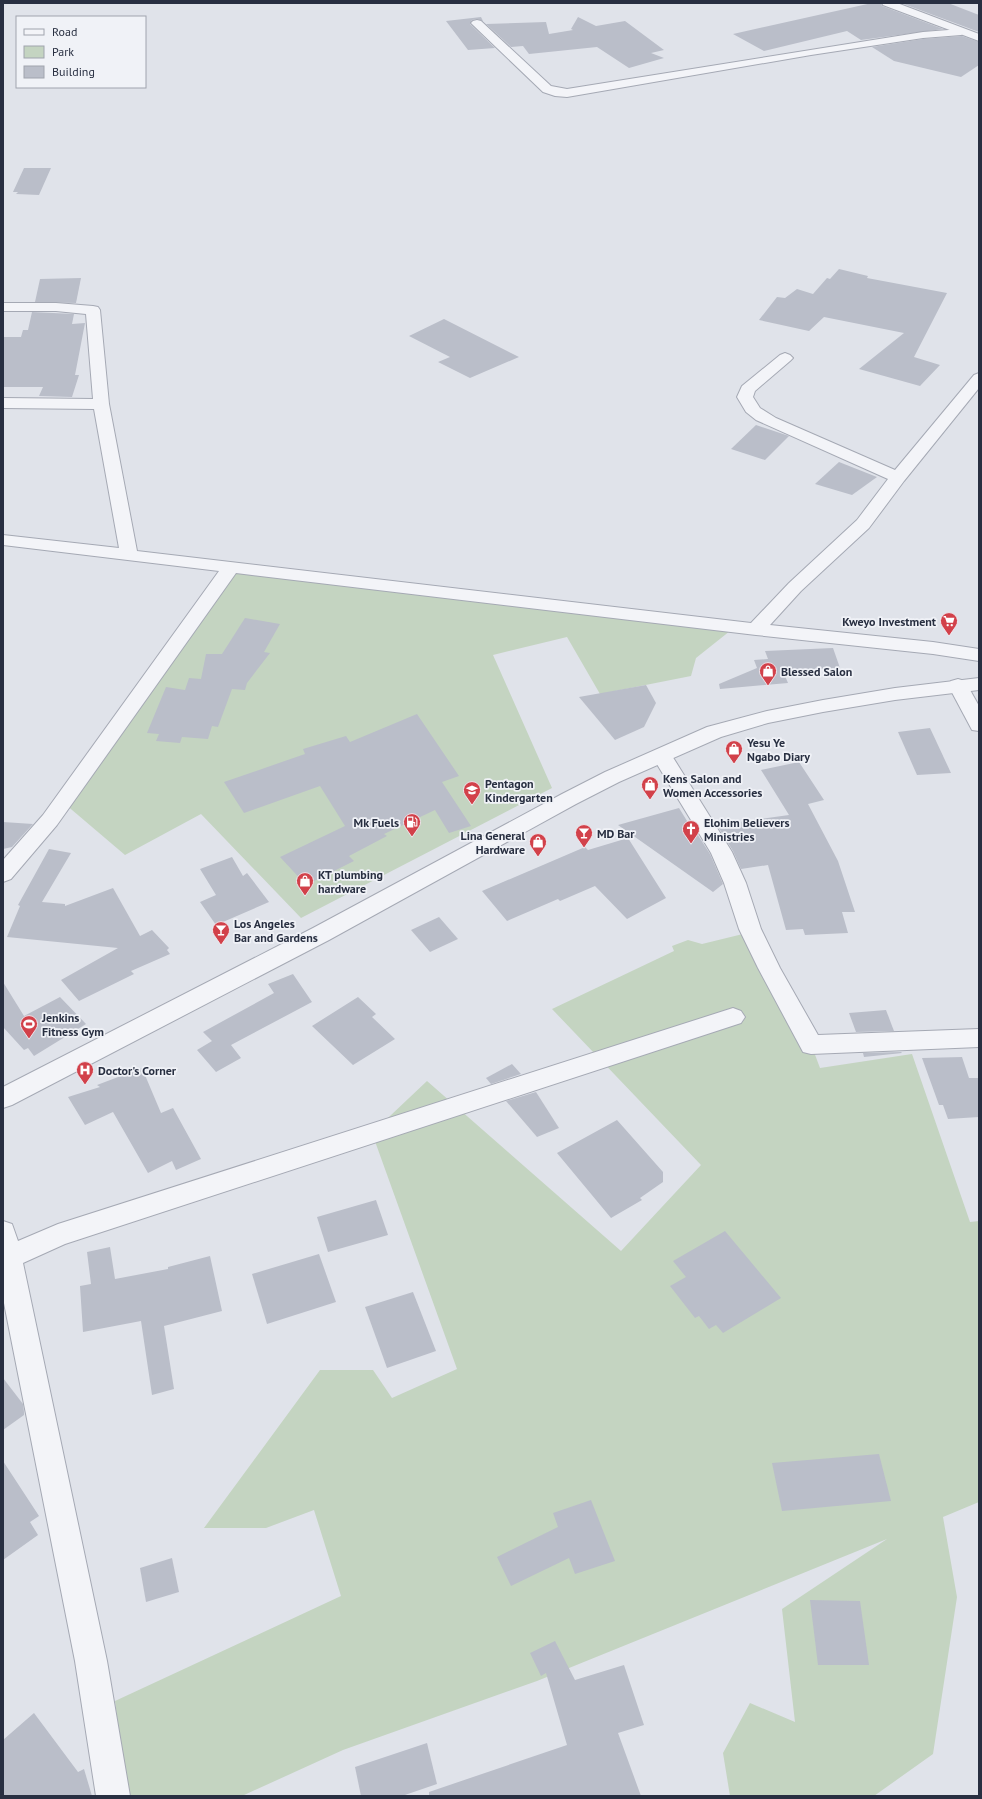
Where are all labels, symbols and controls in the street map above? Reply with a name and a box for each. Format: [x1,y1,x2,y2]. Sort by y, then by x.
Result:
legend [16,16,146,88]
text: Road [52,24,77,39]
text: Park [52,44,74,59]
text: Building [52,64,95,79]
supermarket icon: Kweyo Investment [939,611,959,636]
place label: Kweyo Investment [842,614,937,629]
shop icon: Blessed Salon [758,661,778,686]
place label: Blessed Salon [781,664,852,679]
place label: Yesu Ye Ngabo Diary [746,735,810,764]
shop icon: Yesu Ye Ngabo Diary [724,739,744,764]
place label: Kens Salon and Women Accessories [663,771,762,800]
shop icon: Kens Salon and Women Accessories [640,775,660,800]
place label: Pentagon Kindergarten [485,776,553,805]
school or university icon: Pentagon Kindergarten [462,780,482,805]
fuel station icon: Mk Fuels [402,812,422,837]
place label: Mk Fuels [354,815,399,830]
place label: Elohim Believers Ministries [704,815,790,844]
church icon: Elohim Believers Ministries [681,819,701,844]
bar icon: MD Bar [574,823,594,848]
place label: MD Bar [597,826,635,841]
place label: Lina General Hardware [460,828,525,857]
shop icon: Lina General Hardware [528,832,548,857]
place label: KT plumbing hardware [318,867,383,896]
shop icon: KT plumbing hardware [295,871,315,896]
place label: Los Angeles Bar and Gardens [234,916,318,945]
bar icon: Los Angeles Bar and Gardens [211,920,231,945]
place label: Jenkins Fitness Gym [41,1010,104,1039]
sports icon: Jenkins Fitness Gym [19,1014,39,1039]
hospital icon: Doctor's Corner [75,1060,95,1085]
place label: Doctor's Corner [98,1063,177,1078]

